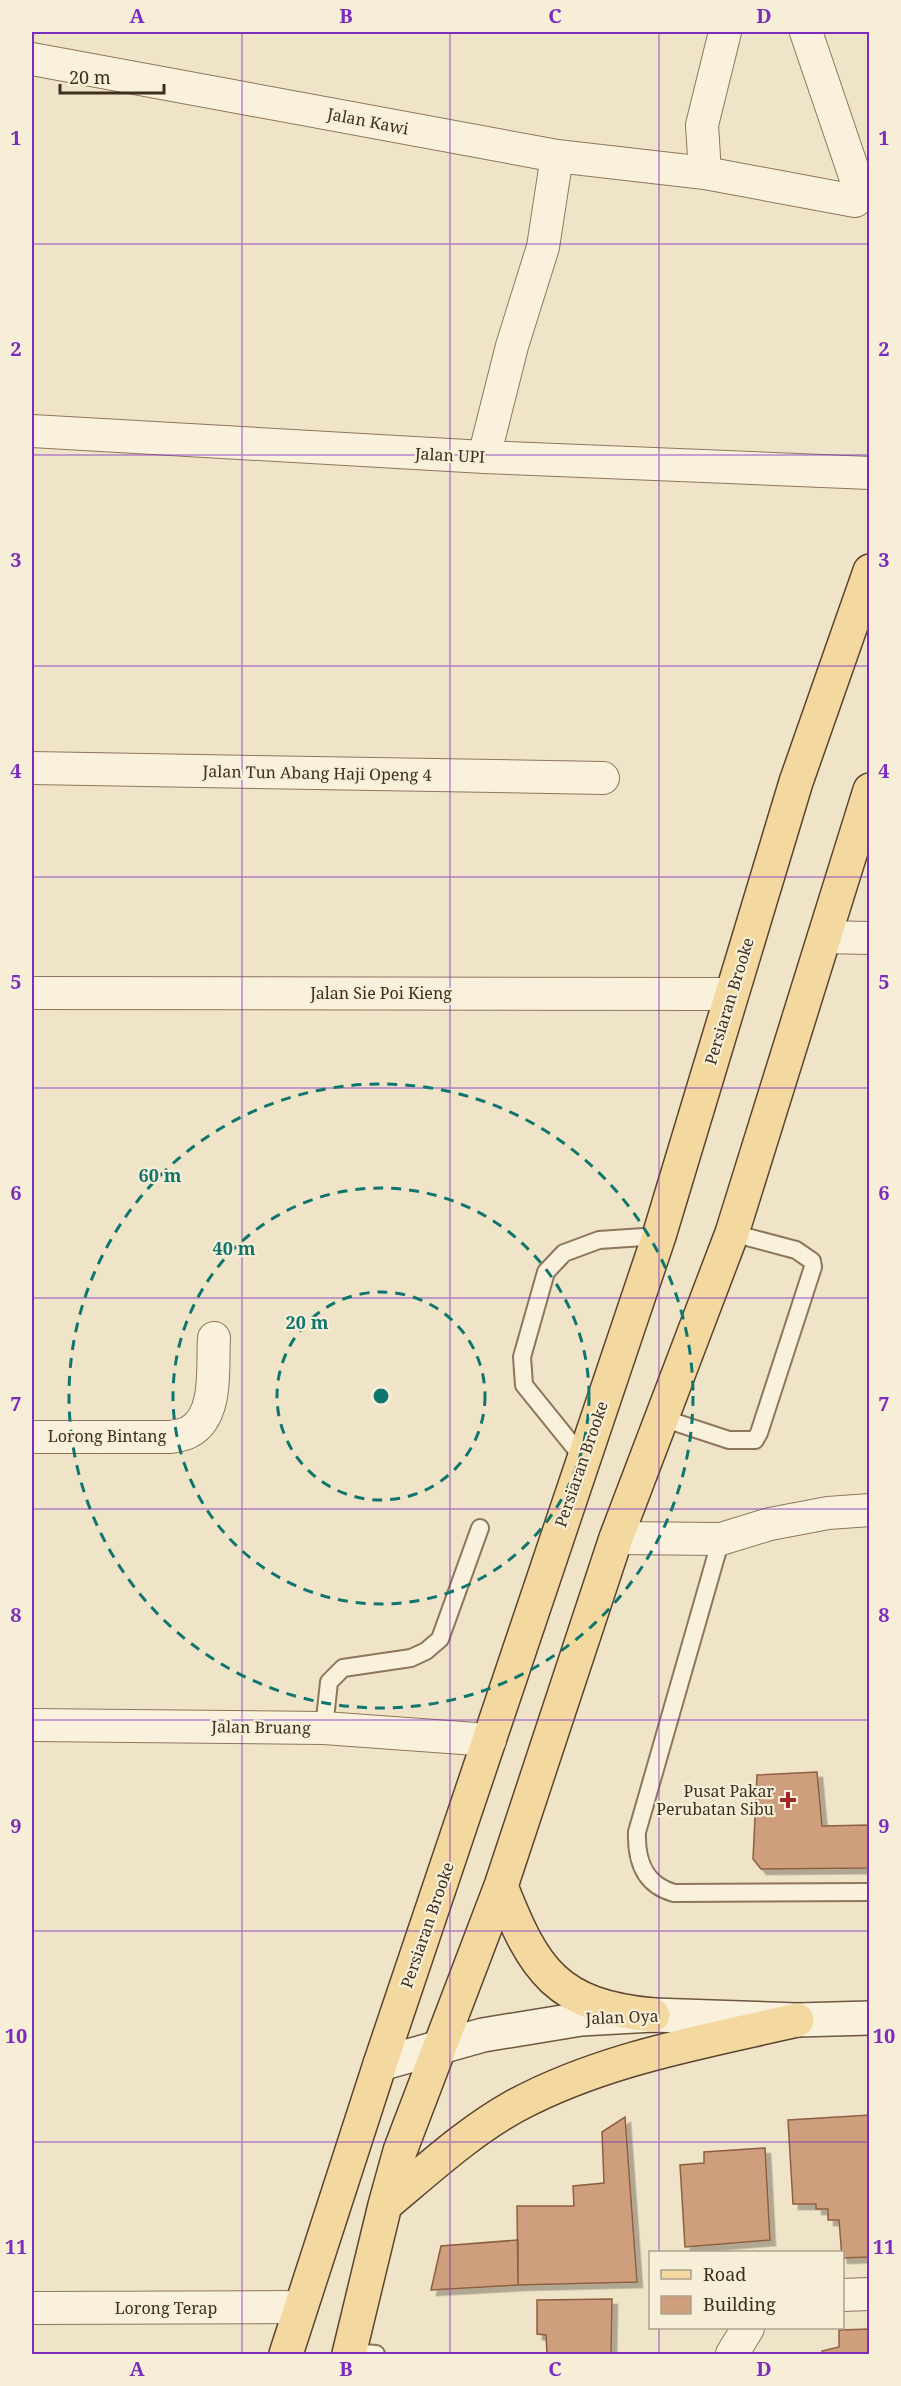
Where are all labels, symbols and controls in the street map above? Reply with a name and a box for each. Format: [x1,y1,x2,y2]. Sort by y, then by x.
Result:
text: A [129,2,145,29]
text: B [339,2,353,29]
text: C [548,2,562,29]
text: D [756,2,772,29]
scale bar [60,57,164,95]
text: 20 m [69,65,111,89]
street label: Jalan Kawi [325,102,410,140]
text: 1 [10,124,22,151]
text: 1 [878,124,890,151]
text: 2 [10,335,22,362]
text: 2 [878,335,890,362]
street label: Jalan UPI [413,442,486,468]
text: 3 [10,546,22,573]
text: 3 [878,546,890,573]
text: 4 [10,757,22,784]
text: 4 [878,757,890,784]
street label: Jalan Tun Abang Haji Openg 4 [201,760,432,786]
street label: Persiaran Brooke [699,935,759,1067]
text: 5 [10,968,22,995]
text: 5 [878,968,890,995]
street label: Jalan Sie Poi Kieng [309,982,452,1004]
text: 60 m [139,1163,182,1187]
text: 6 [10,1179,22,1206]
text: 6 [878,1179,890,1206]
text: 40 m [213,1236,256,1260]
text: 20 m [286,1310,329,1334]
centre of rings [371,1386,391,1406]
text: 7 [10,1390,22,1417]
text: 7 [878,1390,890,1417]
street label: Persiaran Brooke [549,1398,613,1530]
street label: Lorong Bintang [48,1425,167,1447]
text: 8 [10,1601,22,1628]
text: 8 [878,1601,890,1628]
street label: Jalan Bruang [210,1715,311,1739]
place label: Pusat Pakar Perubatan Sibu [656,1780,774,1820]
marker: Pusat Pakar Perubatan Sibu [779,1791,797,1809]
text: 9 [10,1812,22,1839]
text: 9 [878,1812,890,1839]
street label: Persiaran Brooke [395,1859,459,1991]
street label: Jalan Oya [584,2005,659,2029]
text: 10 [5,2022,27,2049]
text: 10 [873,2022,895,2049]
text: 11 [5,2233,27,2260]
text: 11 [873,2233,895,2260]
legend [649,2251,844,2329]
text: Road [703,2262,746,2286]
text: Building [703,2292,776,2316]
street label: Lorong Terap [115,2297,217,2319]
text: A [129,2355,145,2382]
text: B [339,2355,353,2382]
text: C [548,2355,562,2382]
text: D [756,2355,772,2382]

